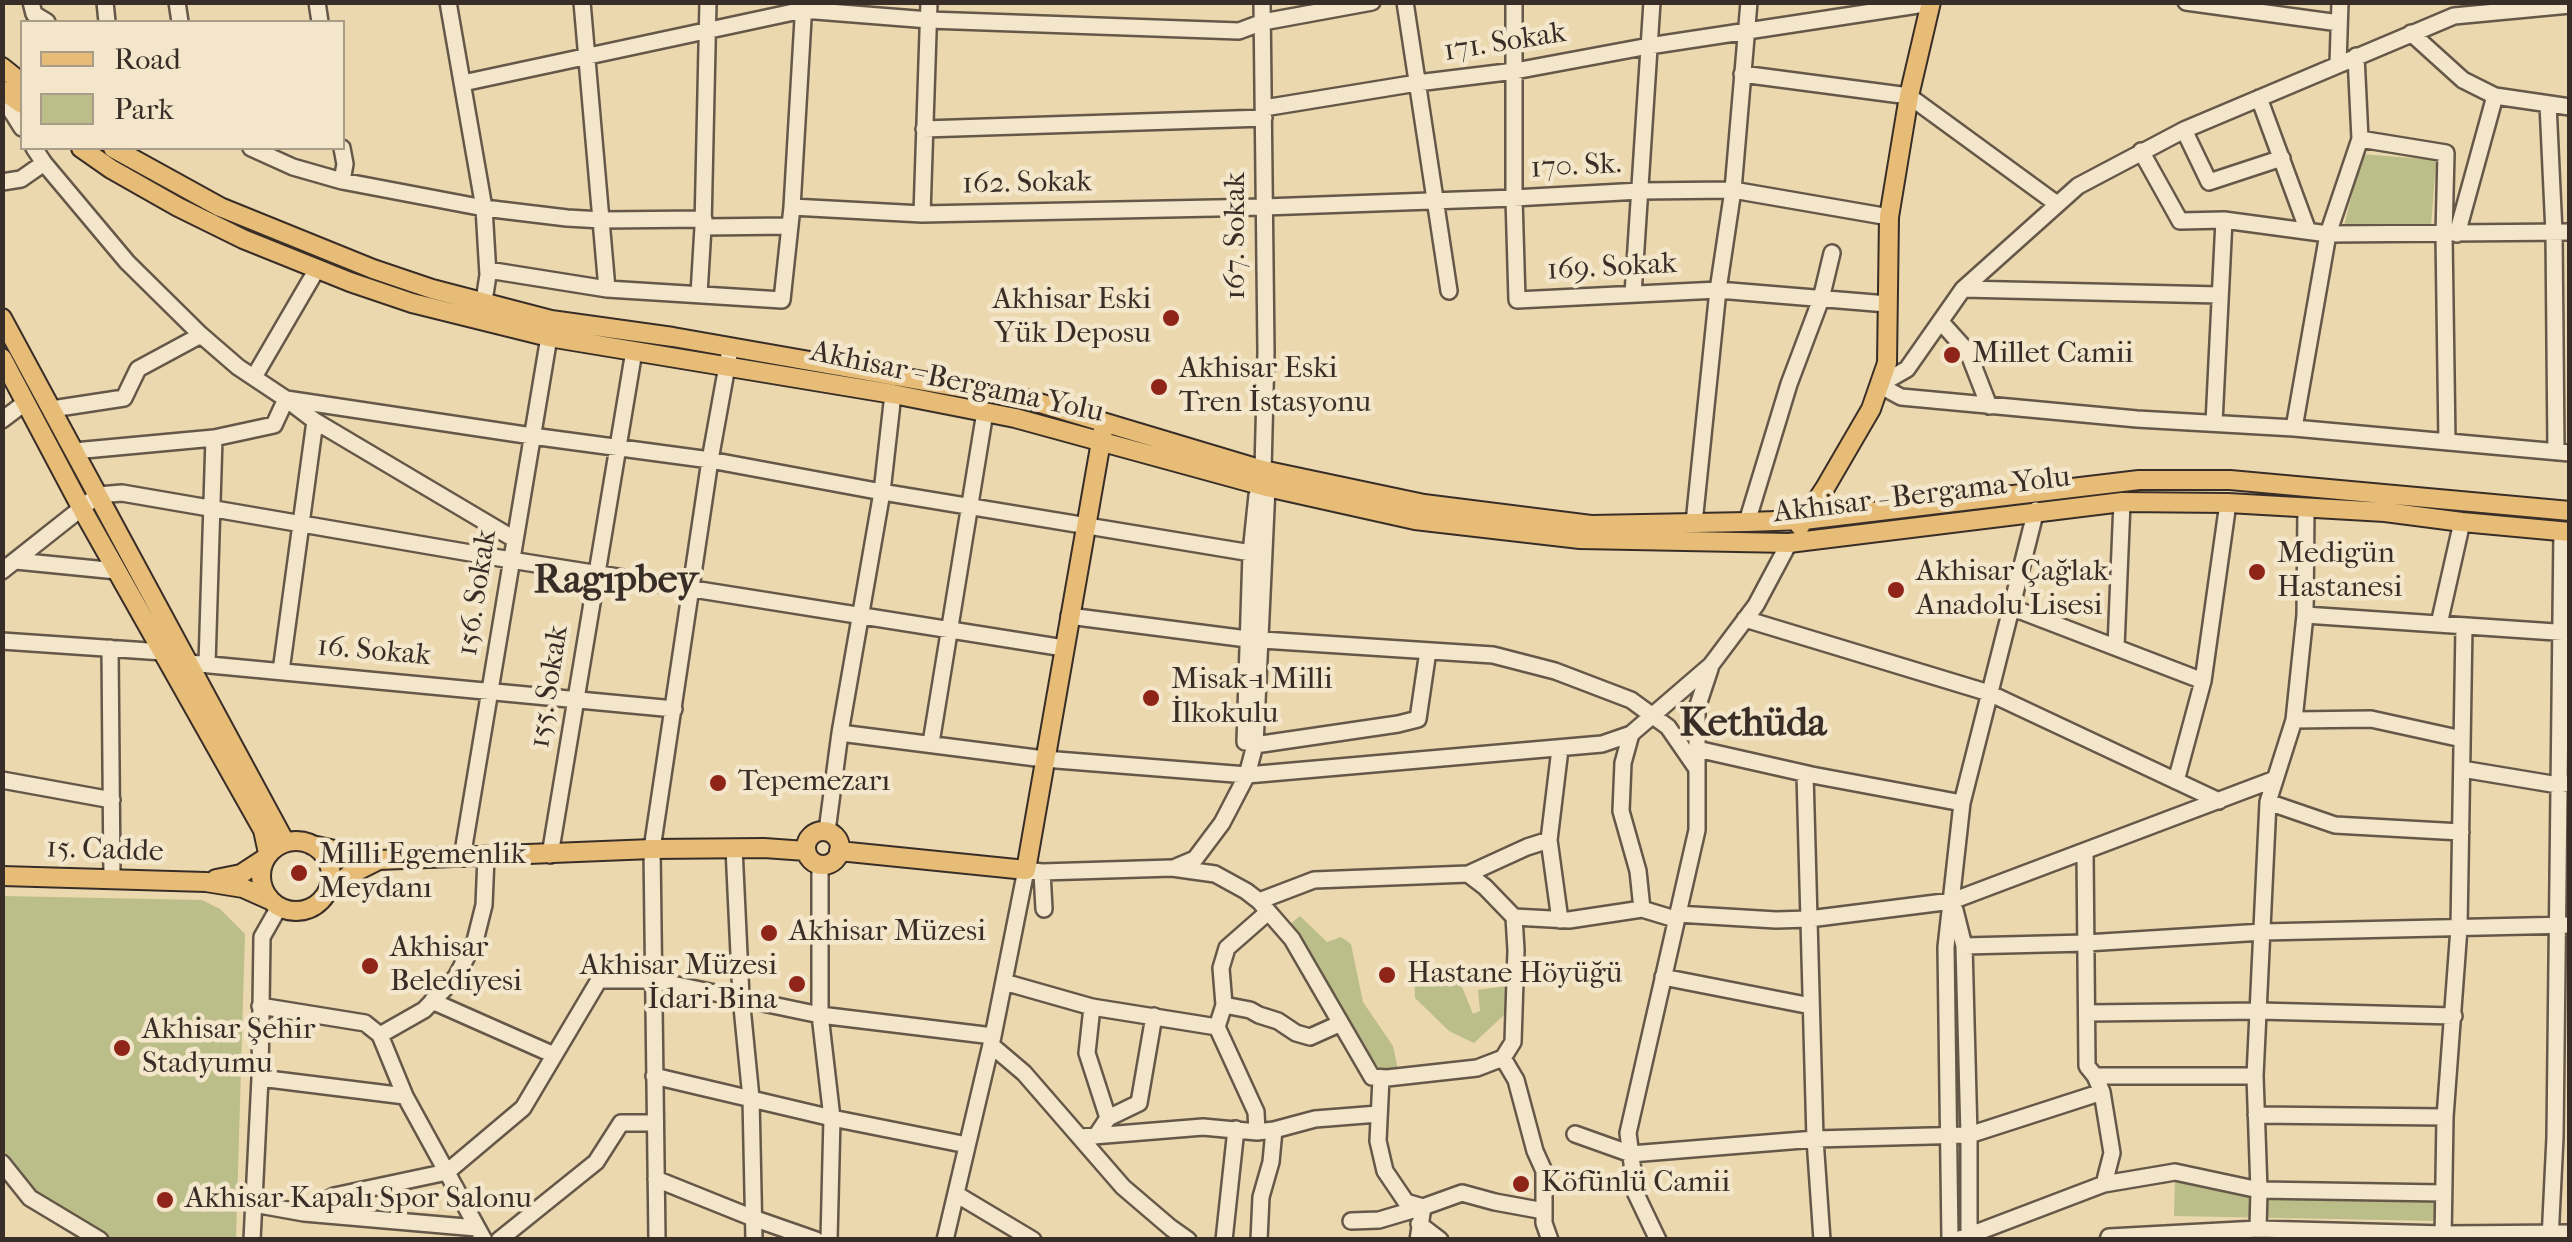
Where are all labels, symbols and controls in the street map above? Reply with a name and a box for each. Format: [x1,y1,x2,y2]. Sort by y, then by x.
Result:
street label: 171. Sokak [1441,16,1569,70]
legend [20,20,345,150]
text: Road [114,42,181,77]
text: Park [114,92,174,127]
street label: 170. Sk. [1530,147,1622,187]
street label: 162. Sokak [962,165,1092,203]
street label: 167. Sokak [1219,172,1255,300]
street label: 169. Sokak [1546,247,1678,289]
place label: Akhisar Eski Yük Deposu [993,283,1151,354]
marker: Akhisar Eski Yük Deposu [1160,307,1182,329]
street label: Akhisar - Bergama Yolu [807,334,1107,432]
place label: Millet Camii [1972,337,2133,373]
marker: Millet Camii [1941,344,1963,366]
place label: Akhisar Eski Tren İstasyonu [1179,352,1371,422]
marker: Akhisar Eski Tren İstasyonu [1148,376,1170,398]
street label: Akhisar - Bergama Yolu [1771,460,2073,532]
street label: 156. Sokak [450,527,506,659]
place label: Medigün Hastanesi [2277,537,2402,608]
place label: Akhisar Çağlak Anadolu Lisesi [1916,555,2108,626]
district label: Ragıpbey [534,558,698,606]
marker: Medigün Hastanesi [2246,561,2268,583]
marker: Akhisar Çağlak Anadolu Lisesi [1885,579,1907,601]
street label: 155. Sokak [523,623,577,751]
street label: 16. Sokak [316,629,432,675]
place label: Misak-ı Milli İlkokulu [1171,663,1333,734]
marker: Misak-ı Milli İlkokulu [1140,687,1162,709]
district label: Kethüda [1679,701,1827,749]
place label: Tepemezarı [738,765,890,801]
marker: Tepemezarı [707,772,729,794]
street label: 15. Cadde [46,831,164,871]
place label: Milli Egemenlik Meydanı [319,838,526,908]
marker: Milli Egemenlik Meydanı [288,862,310,884]
place label: Akhisar Müzesi [789,915,986,951]
marker: Akhisar Müzesi [758,922,780,944]
place label: Akhisar Belediyesi [390,931,522,1002]
place label: Akhisar Müzesi İdari Bina [580,949,777,1020]
marker: Akhisar Belediyesi [359,955,381,977]
place label: Hastane Höyüğü [1407,957,1622,993]
marker: Hastane Höyüğü [1376,964,1398,986]
marker: Akhisar Müzesi İdari Bina [786,973,808,995]
place label: Akhisar Şehir Stadyumu [142,1013,315,1084]
marker: Akhisar Şehir Stadyumu [111,1037,133,1059]
place label: Köfünlü Camii [1541,1166,1730,1202]
marker: Köfünlü Camii [1510,1173,1532,1195]
place label: Akhisar Kapalı Spor Salonu [185,1182,532,1218]
marker: Akhisar Kapalı Spor Salonu [154,1189,176,1211]

